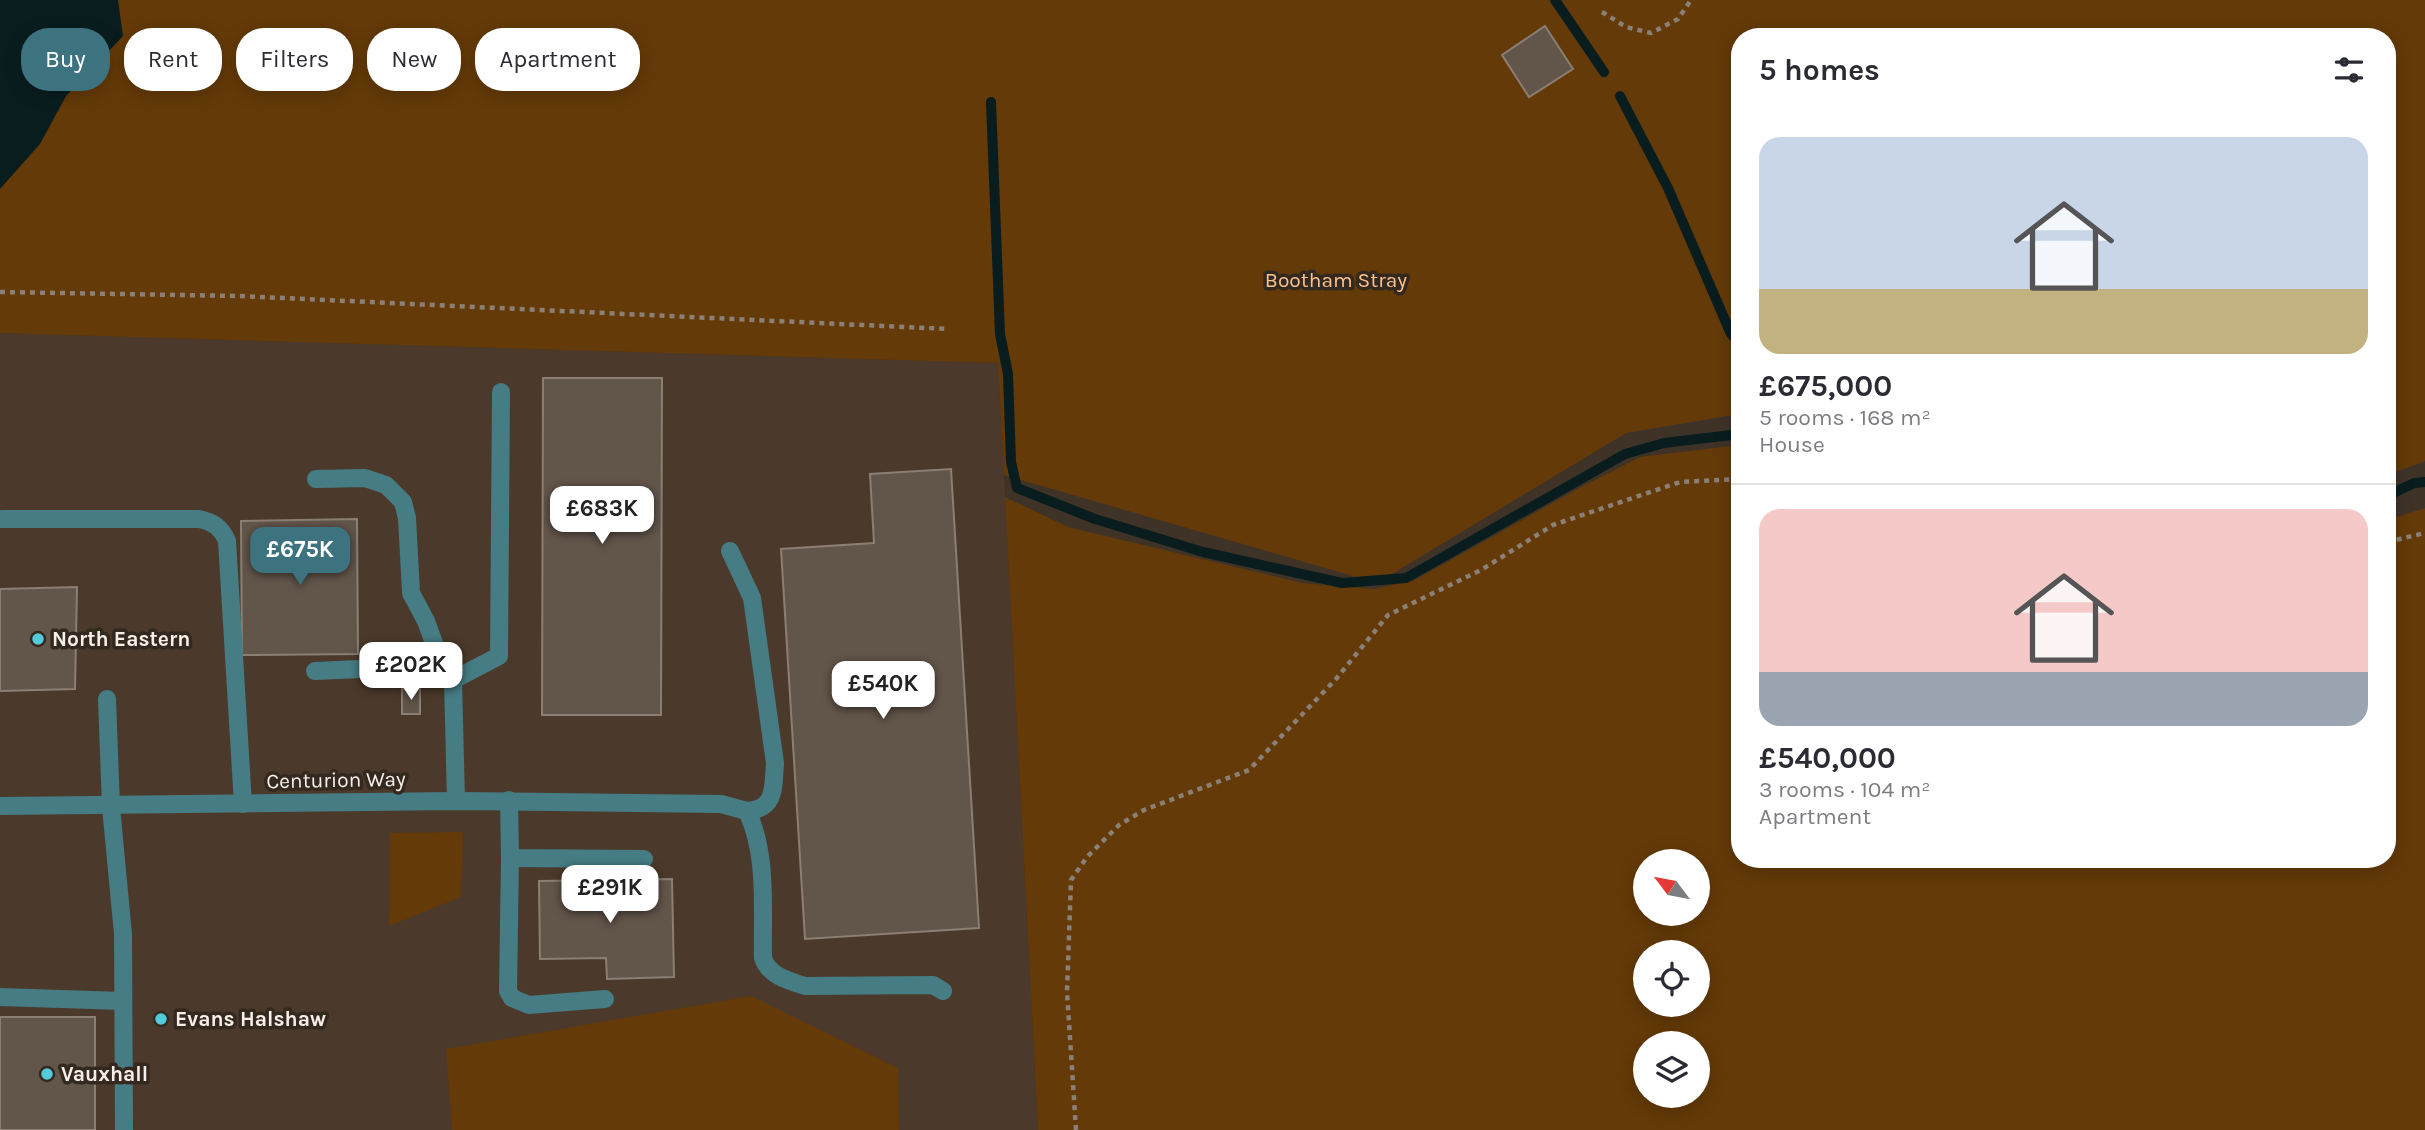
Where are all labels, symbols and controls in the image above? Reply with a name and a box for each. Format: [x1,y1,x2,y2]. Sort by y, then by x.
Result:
chip: Buy [21,28,110,91]
chip: Rent [124,28,222,91]
chip: Filters [236,28,353,91]
chip: New [367,28,461,91]
chip: Apartment [475,28,640,91]
icon: filters [2330,51,2368,89]
text: 5 homes [1759,52,1880,88]
icon: home [2001,183,2127,309]
park label: Bootham Stray [1265,268,1407,292]
text: £675,000 [1759,368,1892,404]
text: 5 rooms · 168 m² [1759,404,1931,431]
text: House [1759,431,1825,458]
pin: £683K [553,486,651,546]
text: £683K [566,495,638,522]
pin: £675K [251,528,349,587]
text: £675K [266,536,334,563]
icon: home [2001,555,2127,681]
place label: North Eastern [52,627,190,651]
marker: North Eastern [30,631,46,647]
pin: £202K [362,642,460,702]
text: £202K [375,651,447,678]
pin: £540K [834,662,932,721]
text: £540K [848,670,918,697]
text: £540,000 [1759,740,1896,776]
street label: Centurion Way [266,767,406,793]
text: 3 rooms · 104 m² [1759,776,1930,803]
text: Apartment [1759,803,1871,830]
north arrow [1633,849,1710,926]
map controls [1633,849,1710,1108]
pin: £291K [561,866,659,925]
text: £291K [577,874,643,901]
button: locate [1633,940,1710,1017]
place label: Evans Halshaw [175,1007,326,1031]
marker: Evans Halshaw [153,1011,169,1027]
button: layers [1633,1031,1710,1108]
place label: Vauxhall [61,1062,148,1086]
marker: Vauxhall [39,1066,55,1082]

